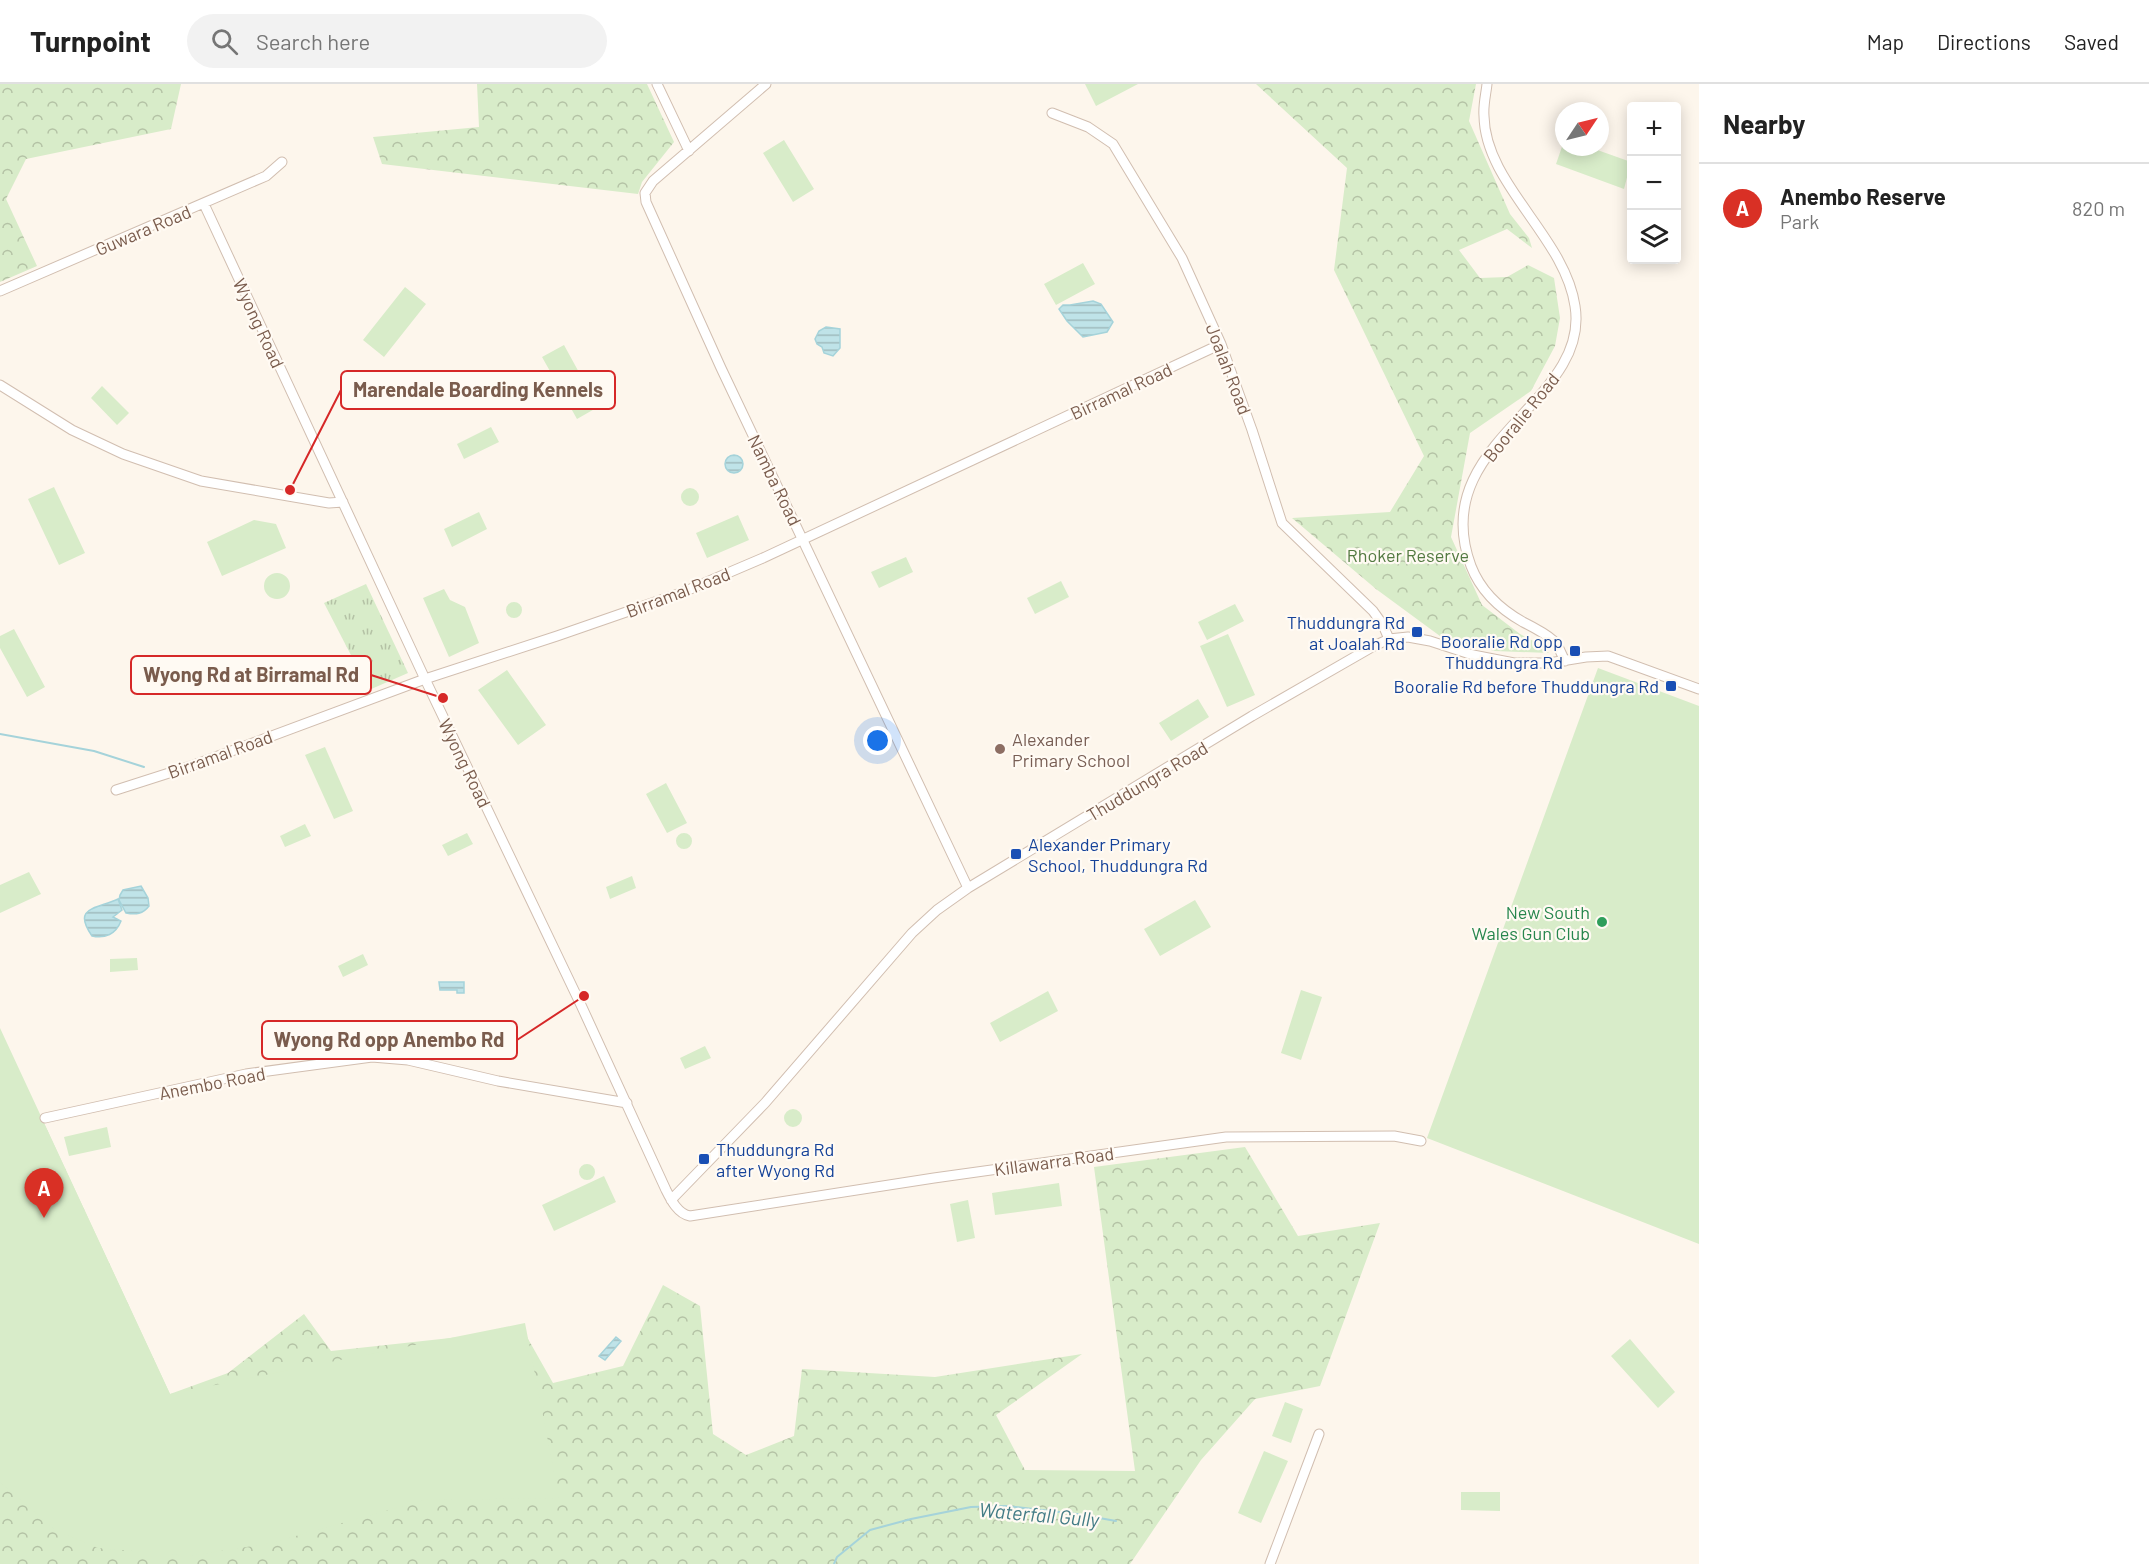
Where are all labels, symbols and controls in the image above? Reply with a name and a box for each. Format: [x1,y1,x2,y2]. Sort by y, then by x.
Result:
search box [187,14,607,68]
text: Turnpoint [30,24,151,58]
icon: search [208,25,241,58]
text: Search here [256,28,370,54]
text: Map [1867,29,1904,54]
text: Directions [1937,29,2031,54]
text: Saved [2064,29,2119,54]
north arrow [1555,102,1609,156]
map controls [1627,102,1681,264]
button: + [1627,102,1681,156]
text: Nearby [1723,108,1805,139]
button: − [1627,156,1681,210]
text: Anembo Reserve [1780,183,1946,209]
text: A [1736,196,1749,220]
text: 820 m [2072,196,2125,220]
street label: Guwara Road [92,200,194,260]
text: Park [1780,209,1819,233]
button: layers [1627,210,1681,264]
street label: Wyong Road [229,275,289,371]
street label: Joalah Road [1202,320,1256,418]
street label: Birramal Road [1067,358,1175,424]
street label: Booralie Road [1478,368,1564,466]
callout: Marendale Boarding Kennels [341,371,615,409]
text: Marendale Boarding Kennels [353,377,603,401]
street label: Namba Road [743,431,807,529]
park label: Rhoker Reserve [1347,544,1469,566]
street label: Birramal Road [623,562,733,622]
place label: Thuddungra Rd at Joalah Rd [1287,611,1405,654]
marker: Thuddungra Rd at Joalah Rd [1410,625,1424,639]
place label: Booralie Rd opp Thuddungra Rd [1440,630,1563,673]
marker: Booralie Rd opp Thuddungra Rd [1568,644,1582,658]
callout: Wyong Rd at Birramal Rd [131,656,371,694]
text: Wyong Rd at Birramal Rd [143,662,359,686]
place label: Booralie Rd before Thuddungra Rd [1394,675,1659,697]
marker: Booralie Rd before Thuddungra Rd [1664,679,1678,693]
street label: Wyong Road [434,715,496,811]
street label: Birramal Road [165,725,275,783]
your location [863,726,892,755]
place label: Alexander Primary School [1012,728,1130,771]
street label: Thuddungra Road [1082,736,1212,826]
marker: Alexander Primary School [993,742,1007,756]
place label: Alexander Primary School, Thuddungra Rd [1028,833,1208,876]
marker: Alexander Primary School, Thuddungra Rd [1009,847,1023,861]
place label: New South Wales Gun Club [1472,901,1590,944]
marker: New South Wales Gun Club [1595,915,1609,929]
callout: Wyong Rd opp Anembo Rd [262,1021,517,1059]
text: Wyong Rd opp Anembo Rd [274,1027,504,1051]
street label: Anembo Road [157,1062,267,1104]
place label: Thuddungra Rd after Wyong Rd [716,1138,835,1181]
street label: Killawarra Road [993,1142,1115,1180]
marker: Thuddungra Rd after Wyong Rd [697,1152,711,1166]
pin: A [24,1168,63,1218]
water label: Waterfall Gully [978,1497,1101,1531]

